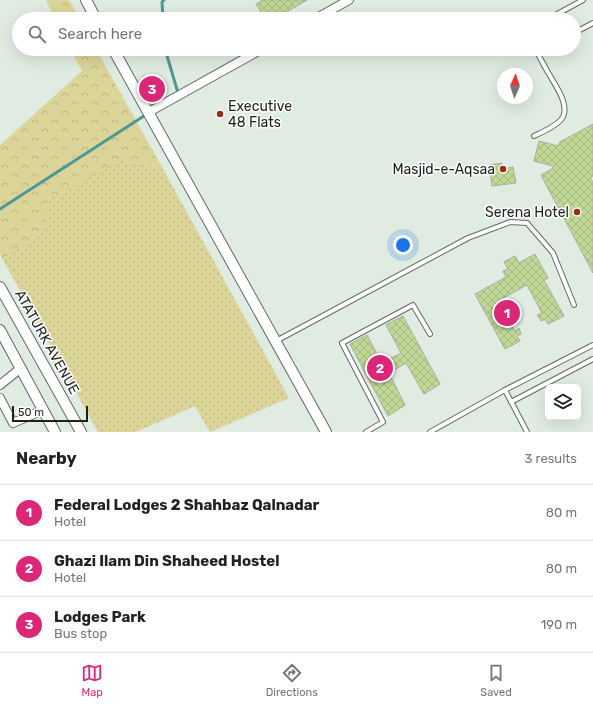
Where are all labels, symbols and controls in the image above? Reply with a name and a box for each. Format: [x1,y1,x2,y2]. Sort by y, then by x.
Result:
search box [12,12,581,56]
icon: search [26,23,48,45]
text: Search here [58,25,142,43]
north arrow [497,68,533,104]
pin: 3 [139,74,165,104]
place label: Executive 48 Flats [228,98,292,131]
marker: Executive 48 Flats [215,109,225,119]
place label: Masjid-e-Aqsaa [392,161,495,178]
marker: Masjid-e-Aqsaa [498,164,508,174]
place label: Serena Hotel [485,204,569,221]
marker: Serena Hotel [572,207,582,217]
your location [393,235,413,255]
street label: ATATURK AVENUE [11,287,83,397]
pin: 1 [494,298,520,328]
pin: 2 [367,353,393,383]
map controls [545,384,581,420]
button: layers [545,384,581,420]
scale bar [12,404,88,423]
text: 50 m [18,406,44,419]
text: Nearby [16,448,77,468]
text: 3 results [525,451,577,466]
text: Federal Lodges 2 Shahbaz Qalnadar [54,496,319,514]
text: 1 [26,505,32,520]
text: 80 m [546,505,577,520]
text: Hotel [54,514,86,529]
text: Ghazi Ilam Din Shaheed Hostel [54,552,280,570]
text: 2 [25,561,33,576]
text: 80 m [546,561,577,576]
text: Hotel [54,570,86,585]
text: Lodges Park [54,608,146,626]
text: 3 [25,617,33,632]
text: 190 m [541,617,577,632]
text: Bus stop [54,626,107,641]
tab: Map [81,662,103,699]
tab: Directions [266,662,318,699]
tab: Saved [480,662,512,699]

